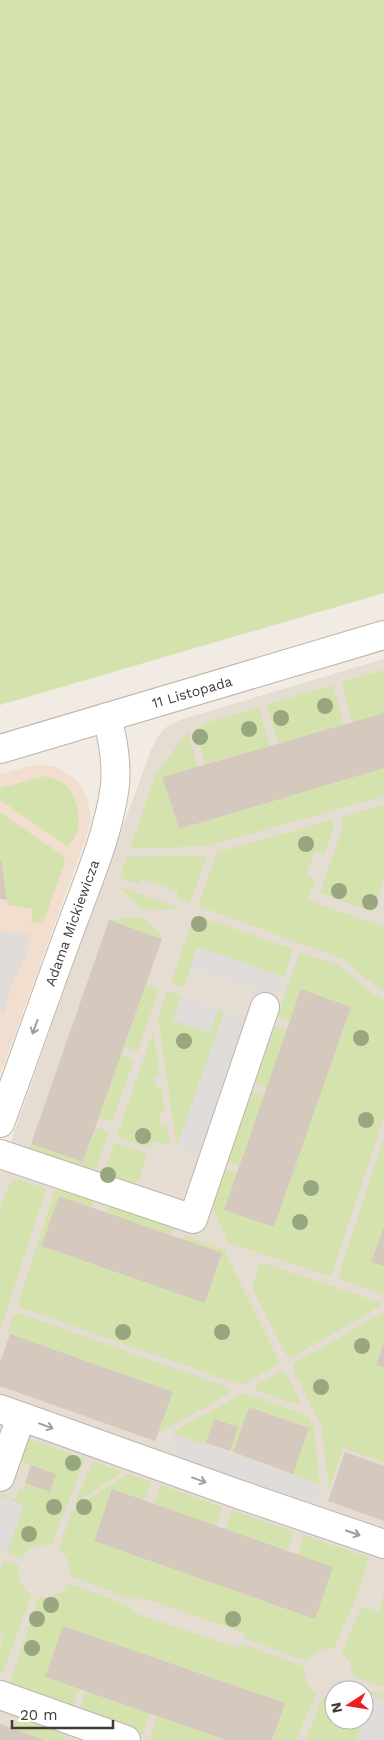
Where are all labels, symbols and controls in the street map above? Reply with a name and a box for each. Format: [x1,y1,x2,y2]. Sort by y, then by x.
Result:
street label: 11 Listopada [150,673,234,711]
street label: Adama Mickiewicza [42,858,102,988]
one-way arrow [30,1019,39,1034]
one-way arrow [38,1422,53,1431]
one-way arrow [191,1476,206,1485]
one-way arrow [344,1529,360,1538]
north arrow [324,1680,374,1730]
scale bar [12,1698,114,1730]
text: N [327,1701,345,1714]
text: 20 m [20,1706,58,1724]

